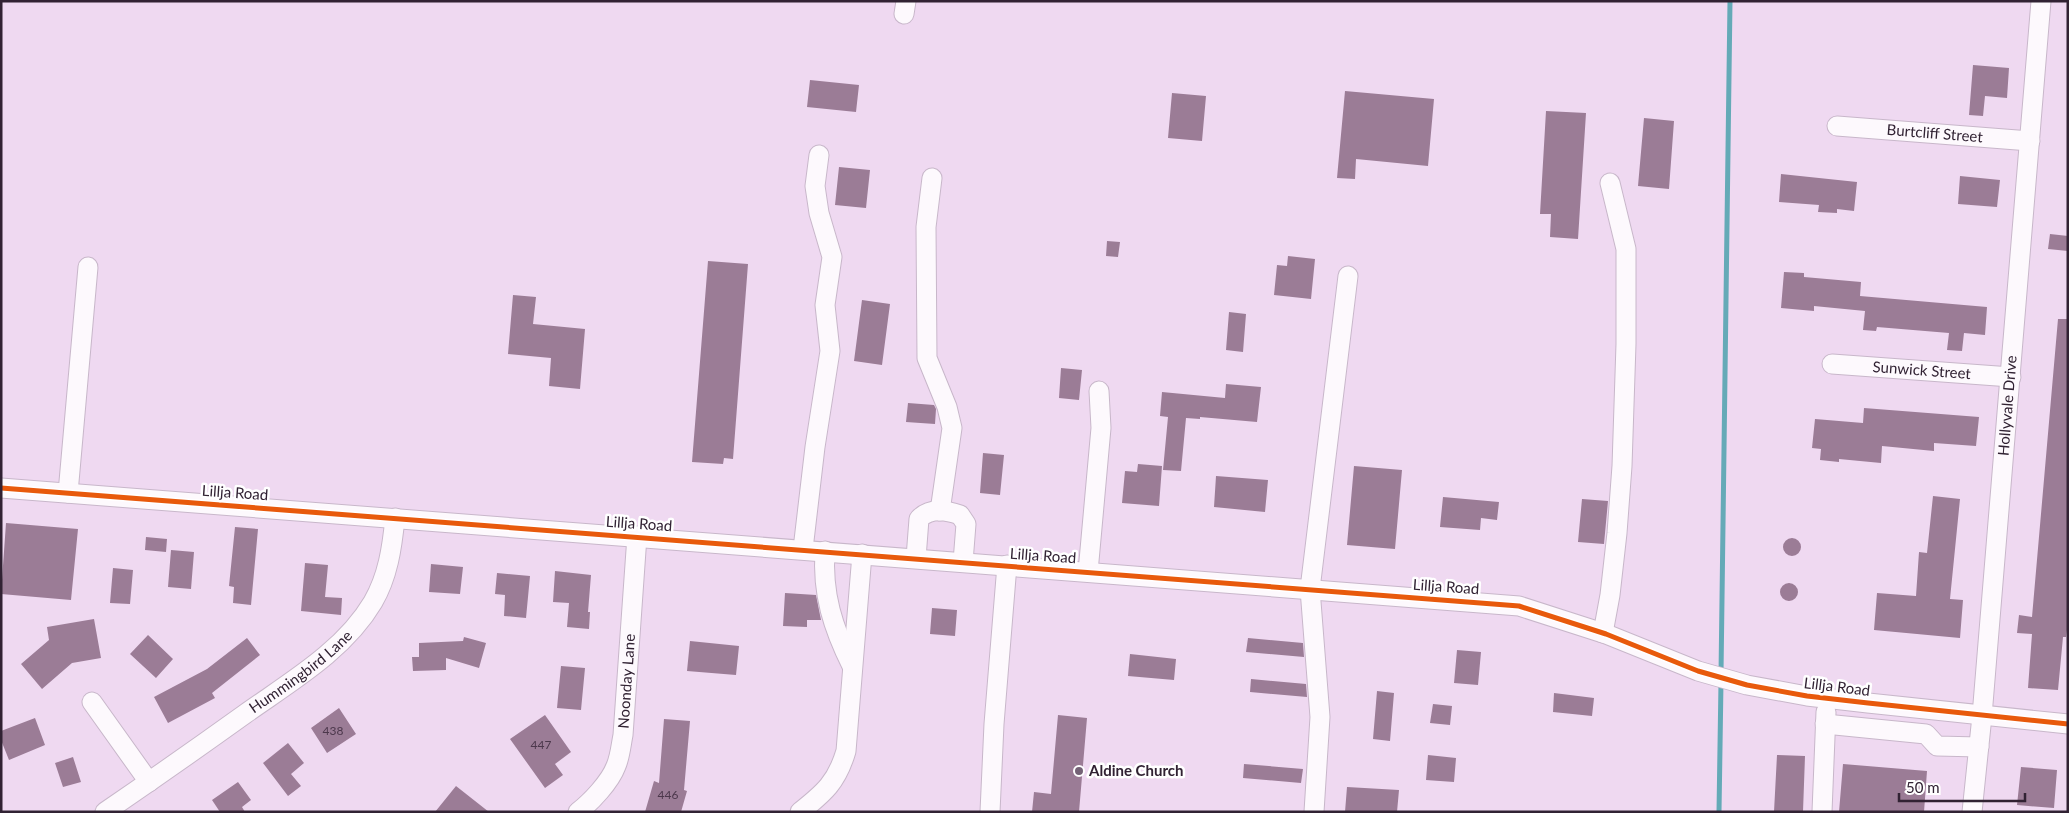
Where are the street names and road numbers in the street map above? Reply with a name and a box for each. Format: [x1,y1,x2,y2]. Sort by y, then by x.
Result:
street label: Burtcliff Street [1886,120,1984,145]
street label: Hollyvale Drive [1994,354,2020,456]
street label: Sunwick Street [1872,357,1972,382]
street label: Lillja Road [201,481,269,503]
street label: Lillja Road [605,512,673,534]
street label: Lillja Road [1009,544,1077,566]
street label: Lillja Road [1412,575,1480,597]
street label: Hummingbird Lane [245,626,356,716]
street label: Noonday Lane [613,633,638,729]
street label: Lillja Road [1803,673,1871,699]

